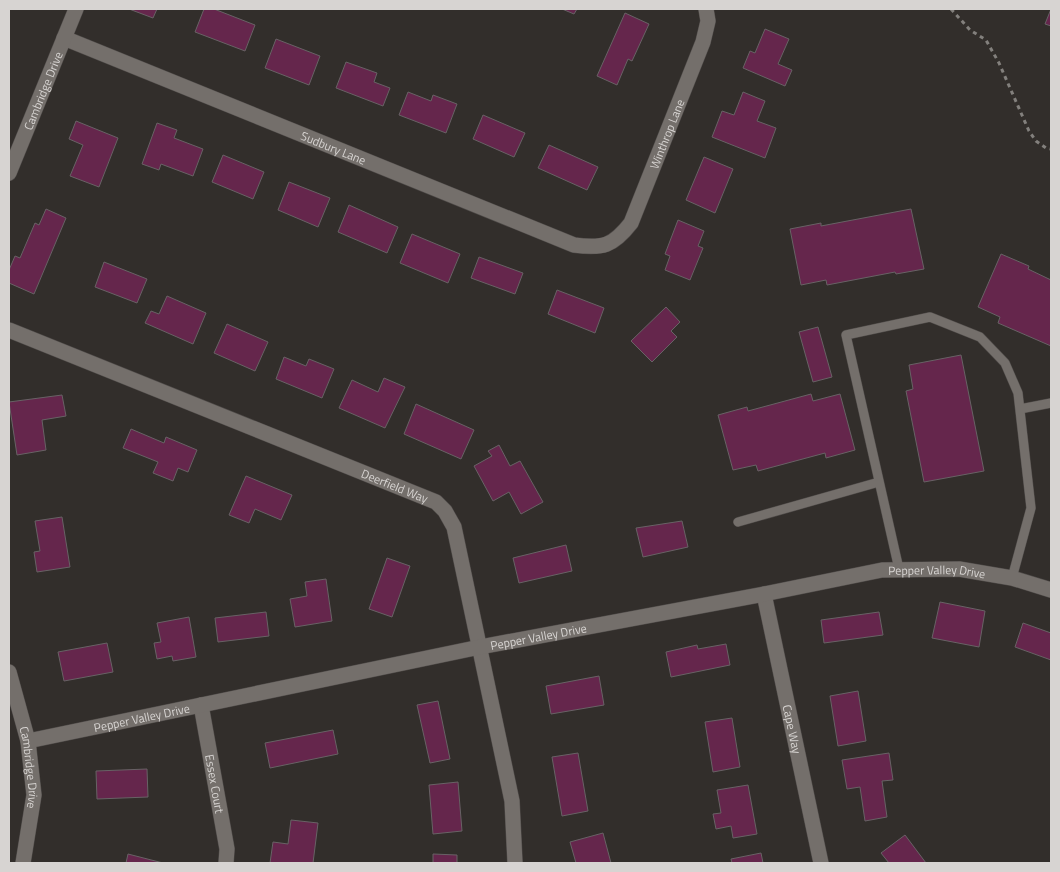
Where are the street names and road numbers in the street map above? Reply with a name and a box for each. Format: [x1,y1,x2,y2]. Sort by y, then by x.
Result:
street label: Cambridge Drive [18,48,67,133]
street label: Winthrop Lane [644,96,689,172]
street label: Sudbury Lane [298,126,369,169]
street label: Deerfield Way [359,463,431,508]
street label: Pepper Valley Drive [888,559,987,583]
street label: Pepper Valley Drive [489,618,588,654]
street label: Pepper Valley Drive [92,698,191,737]
street label: Cape Way [778,703,807,756]
street label: Cambridge Drive [15,724,43,810]
street label: Essex Court [201,753,230,815]

